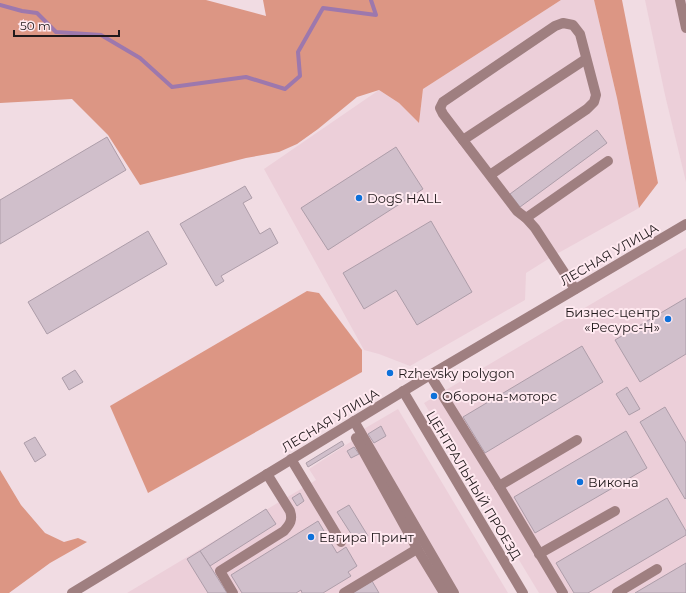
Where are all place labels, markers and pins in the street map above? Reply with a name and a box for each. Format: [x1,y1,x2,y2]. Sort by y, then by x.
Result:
place label: DogS HALL [367,190,441,206]
marker: DogS HALL [354,193,364,203]
place label: Бизнес-центр «Ресурс-Н» [565,304,660,335]
marker: Бизнес-центр «Ресурс-Н» [663,314,673,324]
place label: Rzhevsky polygon [398,365,515,381]
marker: Rzhevsky polygon [385,368,395,378]
place label: Оборона-моторс [442,388,557,404]
marker: Оборона-моторс [429,391,439,401]
place label: Викона [588,474,639,490]
marker: Викона [575,477,585,487]
place label: Евгира Принт [319,529,415,545]
marker: Евгира Принт [306,532,316,542]

